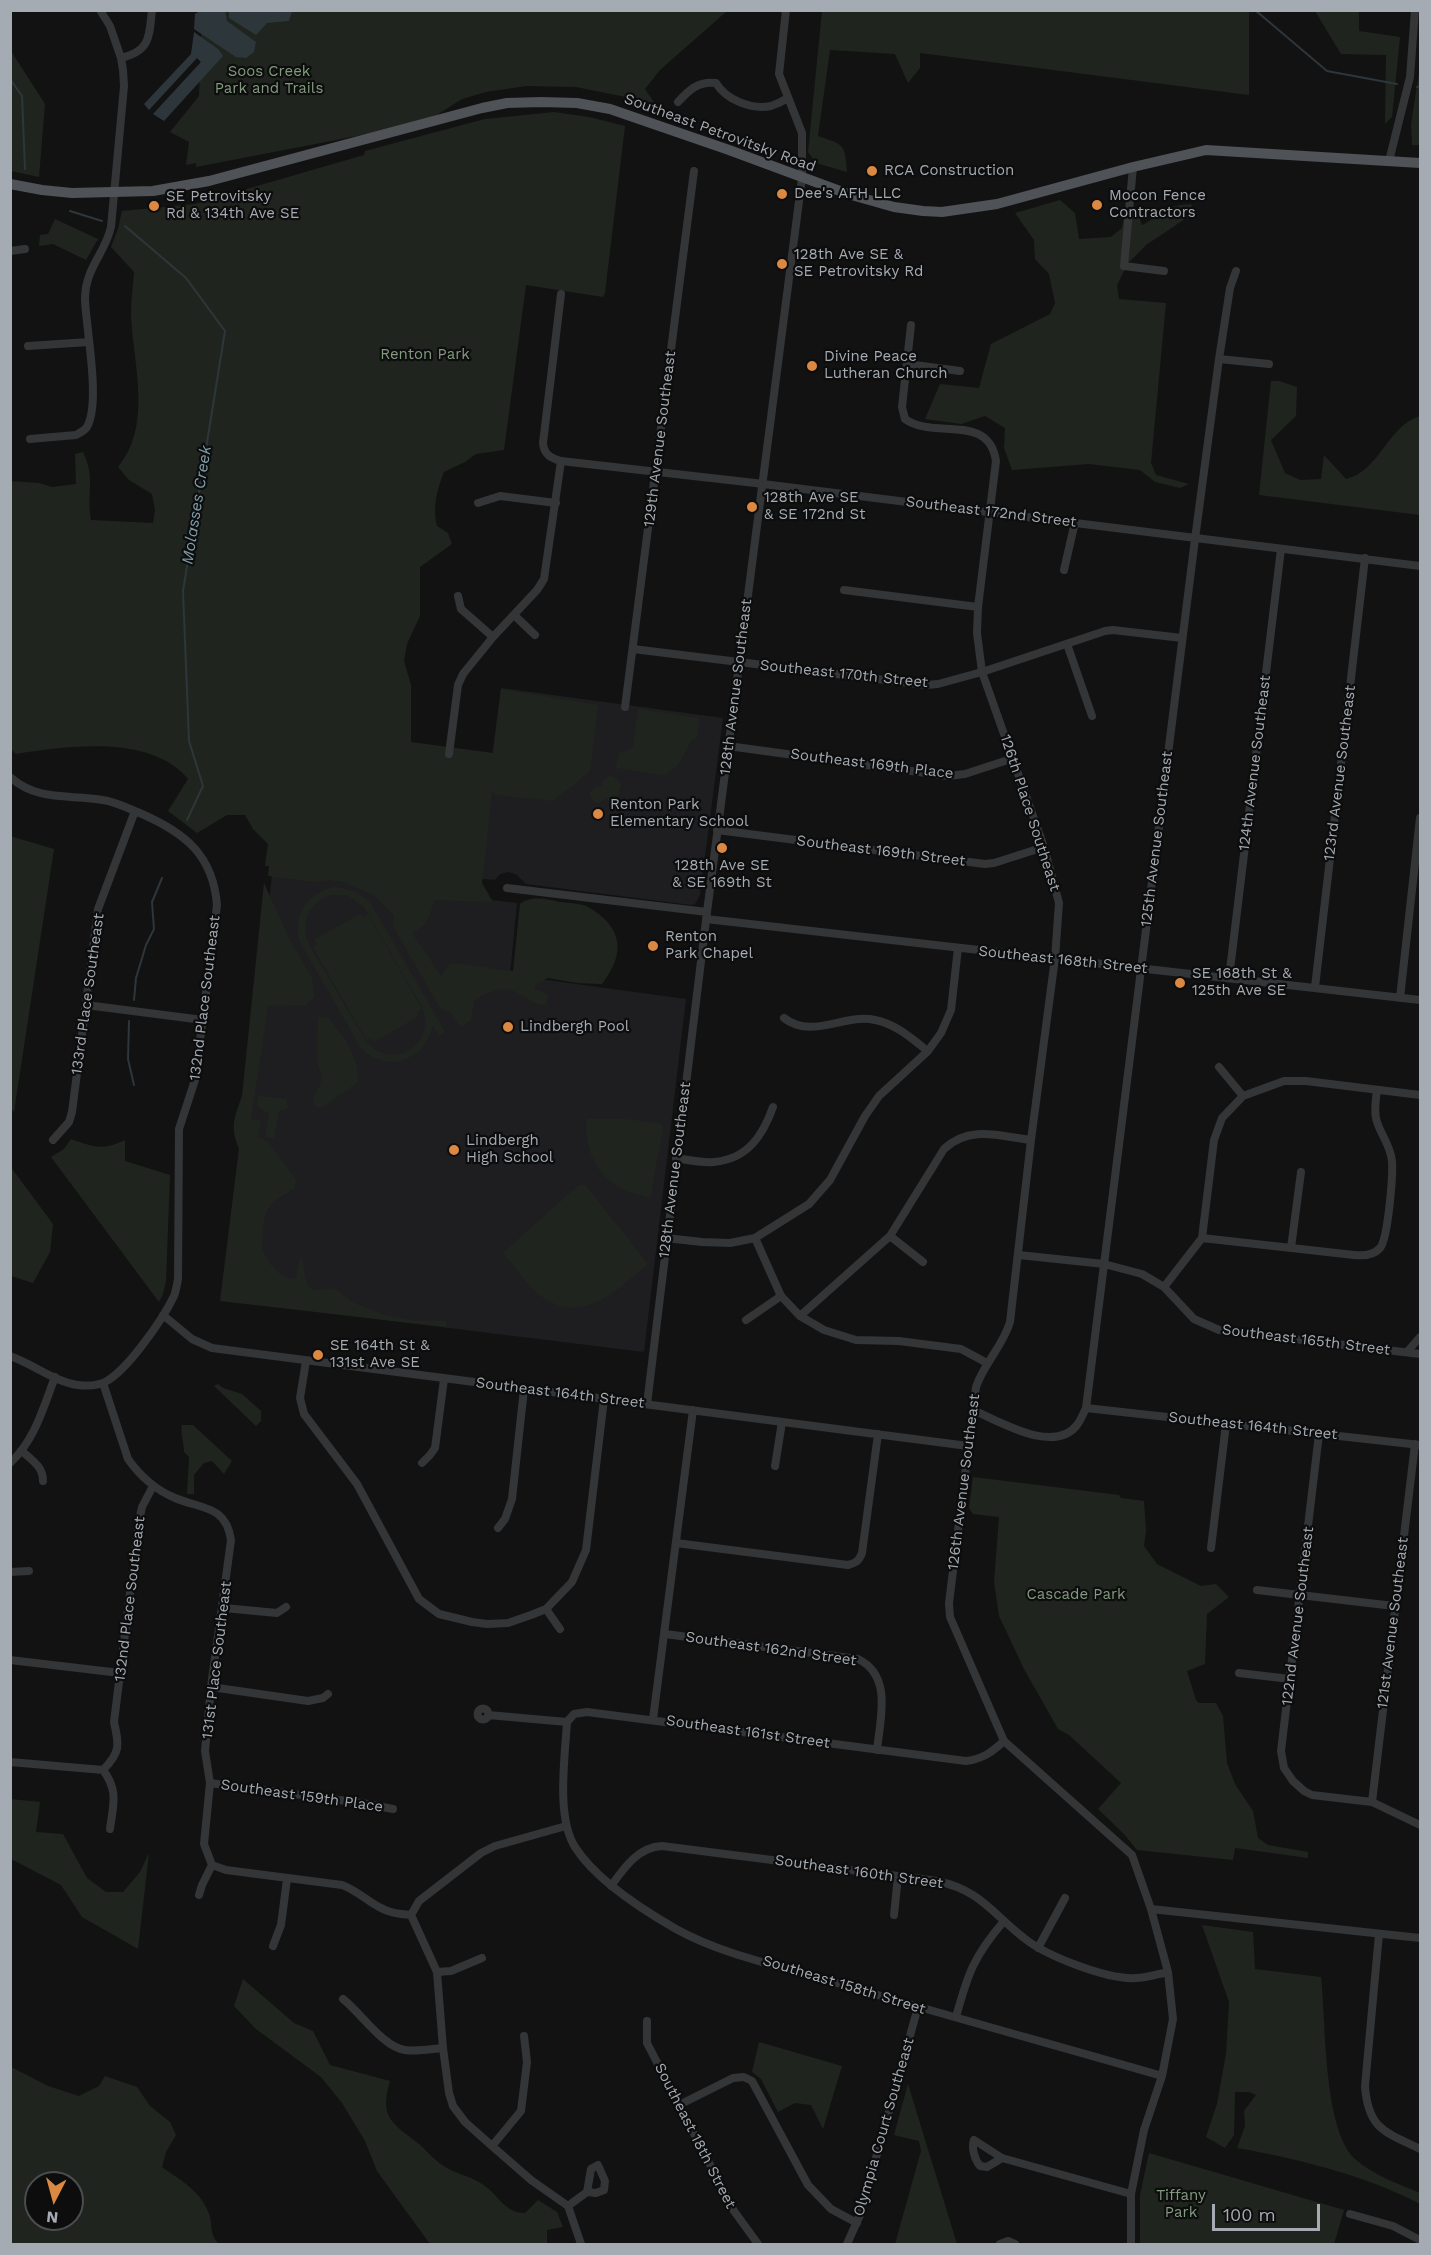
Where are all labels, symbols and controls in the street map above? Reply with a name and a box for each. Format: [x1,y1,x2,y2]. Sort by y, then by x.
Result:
park label: Soos Creek Park and Trails [215,63,323,98]
street label: Southeast Petrovitsky Road [622,90,818,176]
place label: RCA Construction [884,162,1014,180]
marker: RCA Construction [865,164,879,178]
place label: Dee's AFH LLC [794,185,901,203]
marker: Dee's AFH LLC [775,187,789,201]
place label: Mocon Fence Contractors [1109,187,1206,222]
place label: SE Petrovitsky Rd & 134th Ave SE [166,188,299,223]
marker: Mocon Fence Contractors [1090,198,1104,212]
marker: SE Petrovitsky Rd & 134th Ave SE [147,199,161,213]
place label: 128th Ave SE & SE Petrovitsky Rd [794,246,923,281]
marker: 128th Ave SE & SE Petrovitsky Rd [775,257,789,271]
park label: Renton Park [380,346,470,364]
place label: Divine Peace Lutheran Church [824,348,947,383]
street label: 129th Avenue Southeast [640,350,680,528]
marker: Divine Peace Lutheran Church [805,359,819,373]
water label: Molasses Creek [178,444,216,566]
place label: 128th Ave SE & SE 172nd St [764,489,865,524]
street label: Southeast 172nd Street [905,493,1077,531]
marker: 128th Ave SE & SE 172nd St [745,500,759,514]
street label: 128th Avenue Southeast [716,598,756,776]
street label: Southeast 170th Street [759,656,929,692]
street label: 124th Avenue Southeast [1235,674,1275,852]
street label: 123rd Avenue Southeast [1320,684,1360,862]
street label: 126th Place Southeast [996,732,1064,894]
street label: Southeast 169th Place [789,745,955,783]
street label: 125th Avenue Southeast [1137,750,1177,928]
place label: Renton Park Elementary School [610,796,749,831]
marker: Renton Park Elementary School [591,807,605,821]
street label: Southeast 169th Street [796,832,966,870]
marker: 128th Ave SE & SE 169th St [715,841,729,855]
place label: 128th Ave SE & SE 169th St [672,857,772,892]
street label: 133rd Place Southeast [68,912,108,1076]
street label: 132nd Place Southeast [186,914,224,1082]
place label: Renton Park Chapel [665,928,753,963]
marker: Renton Park Chapel [646,939,660,953]
street label: Southeast 168th Street [978,942,1148,978]
place label: SE 168th St & 125th Ave SE [1192,965,1292,1000]
marker: SE 168th St & 125th Ave SE [1173,976,1187,990]
place label: Lindbergh Pool [520,1018,629,1036]
marker: Lindbergh Pool [501,1020,515,1034]
street label: 128th Avenue Southeast [655,1081,695,1259]
place label: Lindbergh High School [466,1132,553,1167]
marker: Lindbergh High School [447,1143,461,1157]
street label: Southeast 165th Street [1221,1321,1391,1359]
place label: SE 164th St & 131st Ave SE [330,1337,429,1372]
marker: SE 164th St & 131st Ave SE [311,1348,325,1362]
street label: Southeast 164th Street [475,1374,645,1412]
street label: 126th Avenue Southeast [944,1393,984,1571]
street label: Southeast 164th Street [1168,1408,1338,1444]
street label: 132nd Place Southeast [111,1515,149,1683]
street label: 122nd Avenue Southeast [1278,1526,1318,1706]
street label: 121st Avenue Southeast [1374,1536,1412,1710]
street label: 131st Place Southeast [198,1580,236,1740]
park label: Cascade Park [1026,1586,1126,1604]
street label: Southeast 162nd Street [684,1628,858,1670]
street label: Southeast 161st Street [665,1712,831,1752]
street label: Southeast 159th Place [220,1776,384,1816]
street label: Southeast 160th Street [774,1851,944,1893]
street label: Southeast 158th Street [760,1952,928,2018]
street label: Olympia Court Southeast [850,2036,918,2218]
street label: Southeast 18th Street [650,2060,740,2212]
north arrow [24,2171,84,2231]
park label: Tiffany Park [1156,2187,1206,2222]
scale bar [1215,2192,1323,2230]
text: 100 m [1223,2204,1276,2225]
text: N [45,2207,59,2227]

